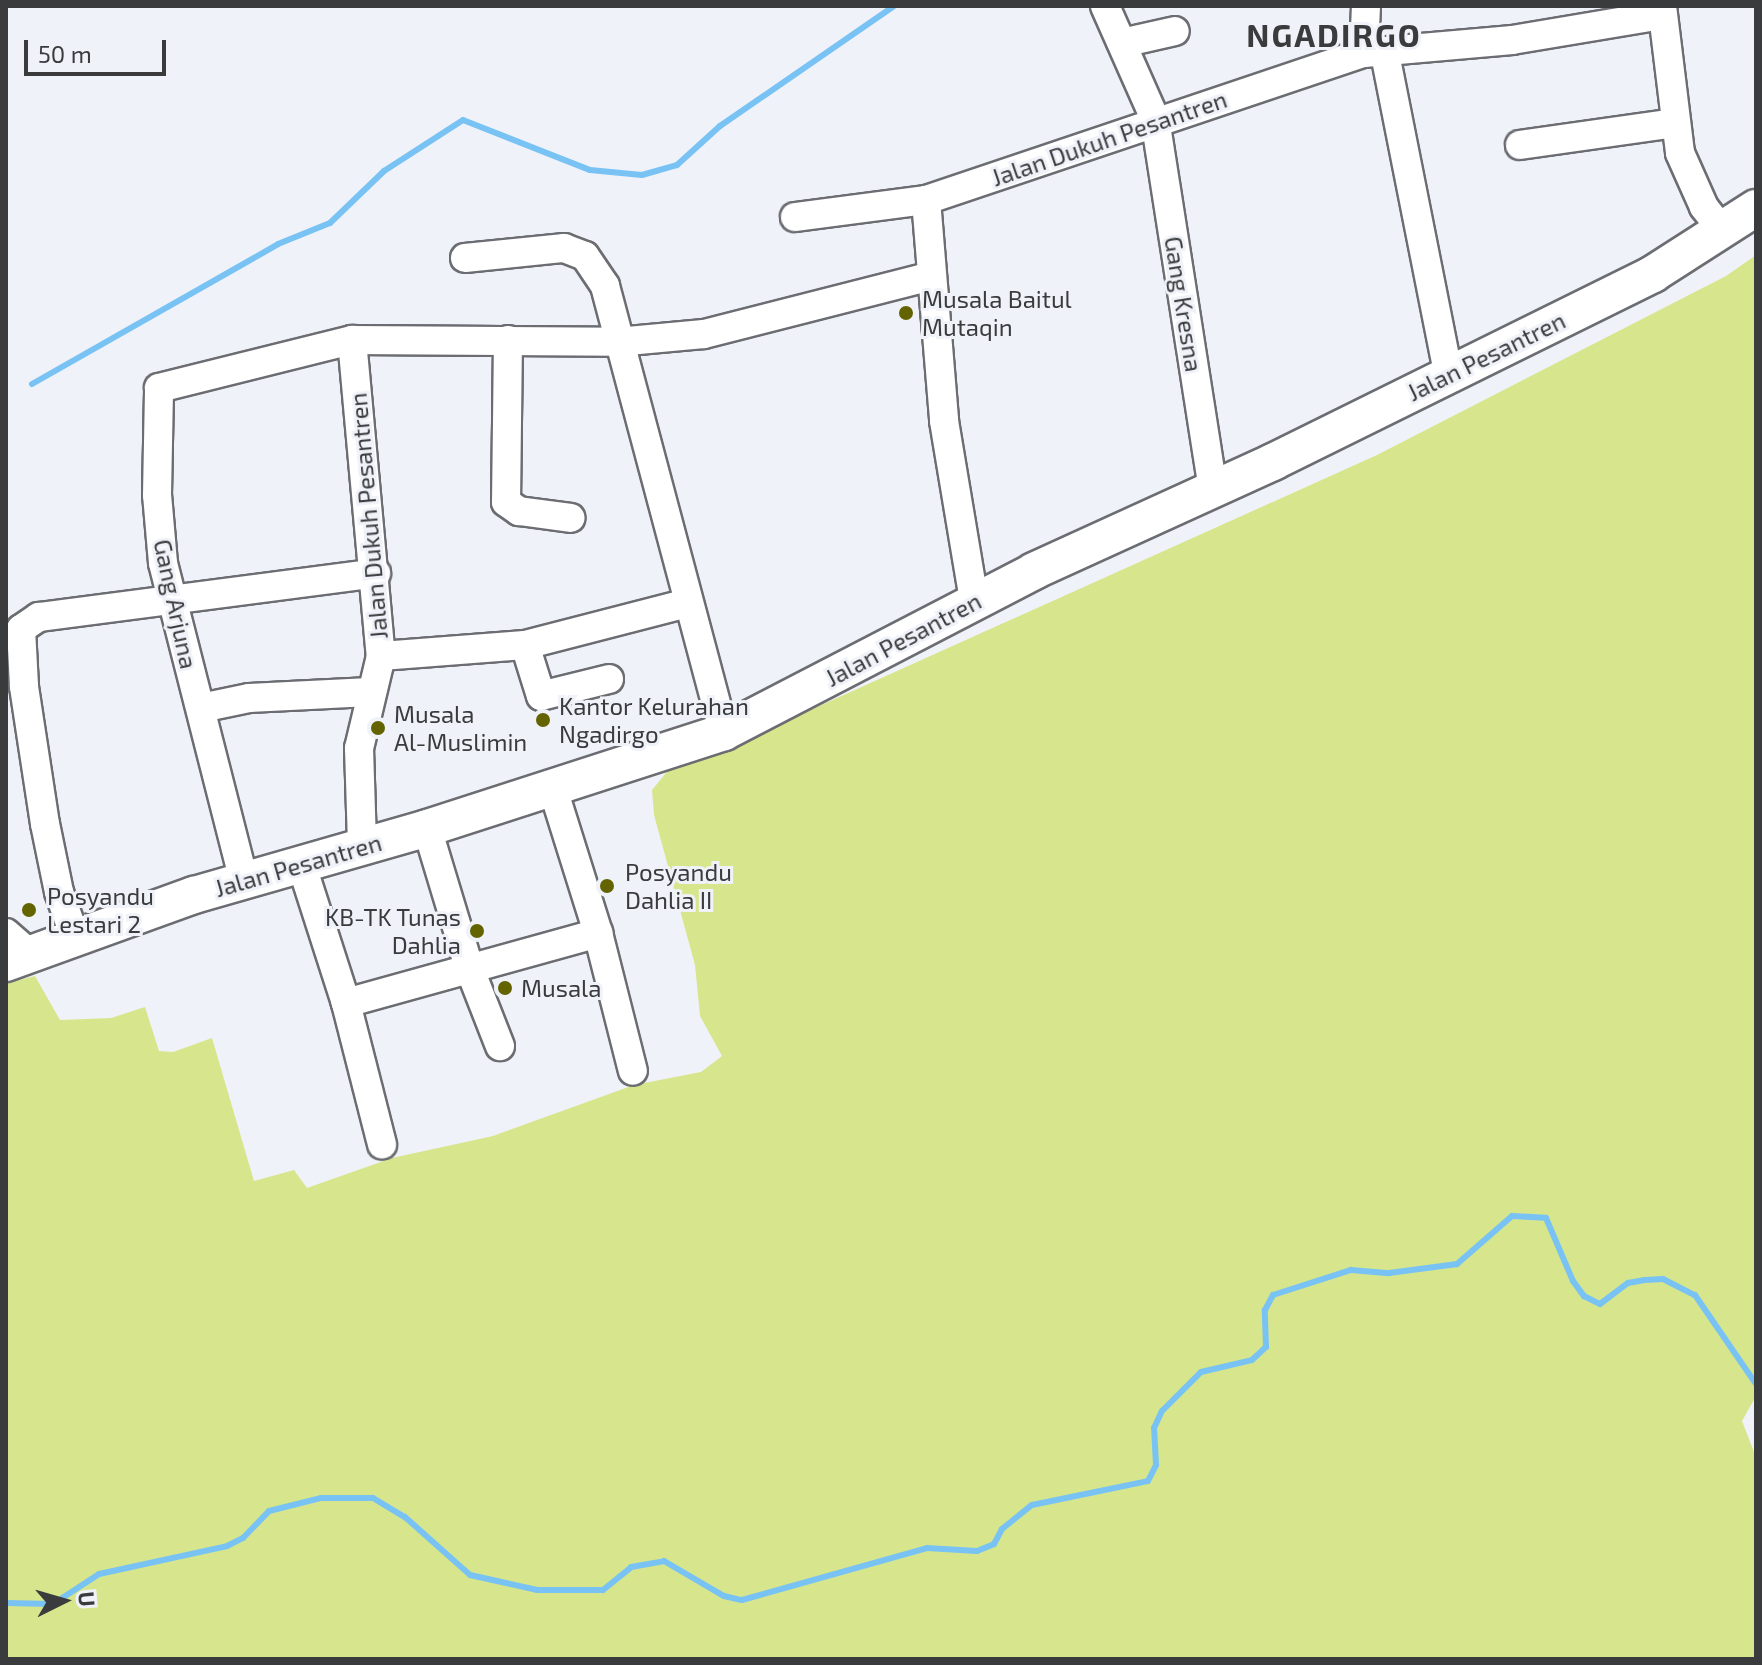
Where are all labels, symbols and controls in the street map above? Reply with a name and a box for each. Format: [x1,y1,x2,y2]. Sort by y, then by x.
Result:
district label: NGADIRGO [1246,15,1422,53]
scale bar [28,24,170,74]
text: 50 m [38,39,92,68]
street label: Jalan Dukuh Pesantren [987,84,1231,192]
street label: Gang Kresna [1159,234,1209,374]
place label: Musala Baitul Mutaqin [922,285,1072,341]
marker: Musala Baitul Mutaqin [897,304,915,322]
street label: Jalan Pesantren [1402,305,1570,407]
street label: Jalan Dukuh Pesantren [343,392,393,640]
street label: Gang Arjuna [148,536,204,672]
street label: Jalan Pesantren [820,586,986,692]
place label: Kantor Kelurahan Ngadirgo [559,692,749,748]
place label: Musala Al-Muslimin [394,700,527,756]
marker: Kantor Kelurahan Ngadirgo [534,711,552,729]
marker: Musala Al-Muslimin [369,719,387,737]
street label: Jalan Pesantren [211,827,385,903]
place label: Posyandu Dahlia II [625,858,732,914]
marker: Posyandu Dahlia II [596,875,618,897]
place label: Posyandu Lestari 2 [47,882,154,938]
marker: Posyandu Lestari 2 [18,899,40,921]
place label: KB-TK Tunas Dahlia [324,903,461,959]
marker: KB-TK Tunas Dahlia [468,922,486,940]
place label: Musala [521,974,601,1002]
marker: Musala [496,979,514,997]
north arrow [24,1561,104,1641]
text: U [74,1590,102,1608]

